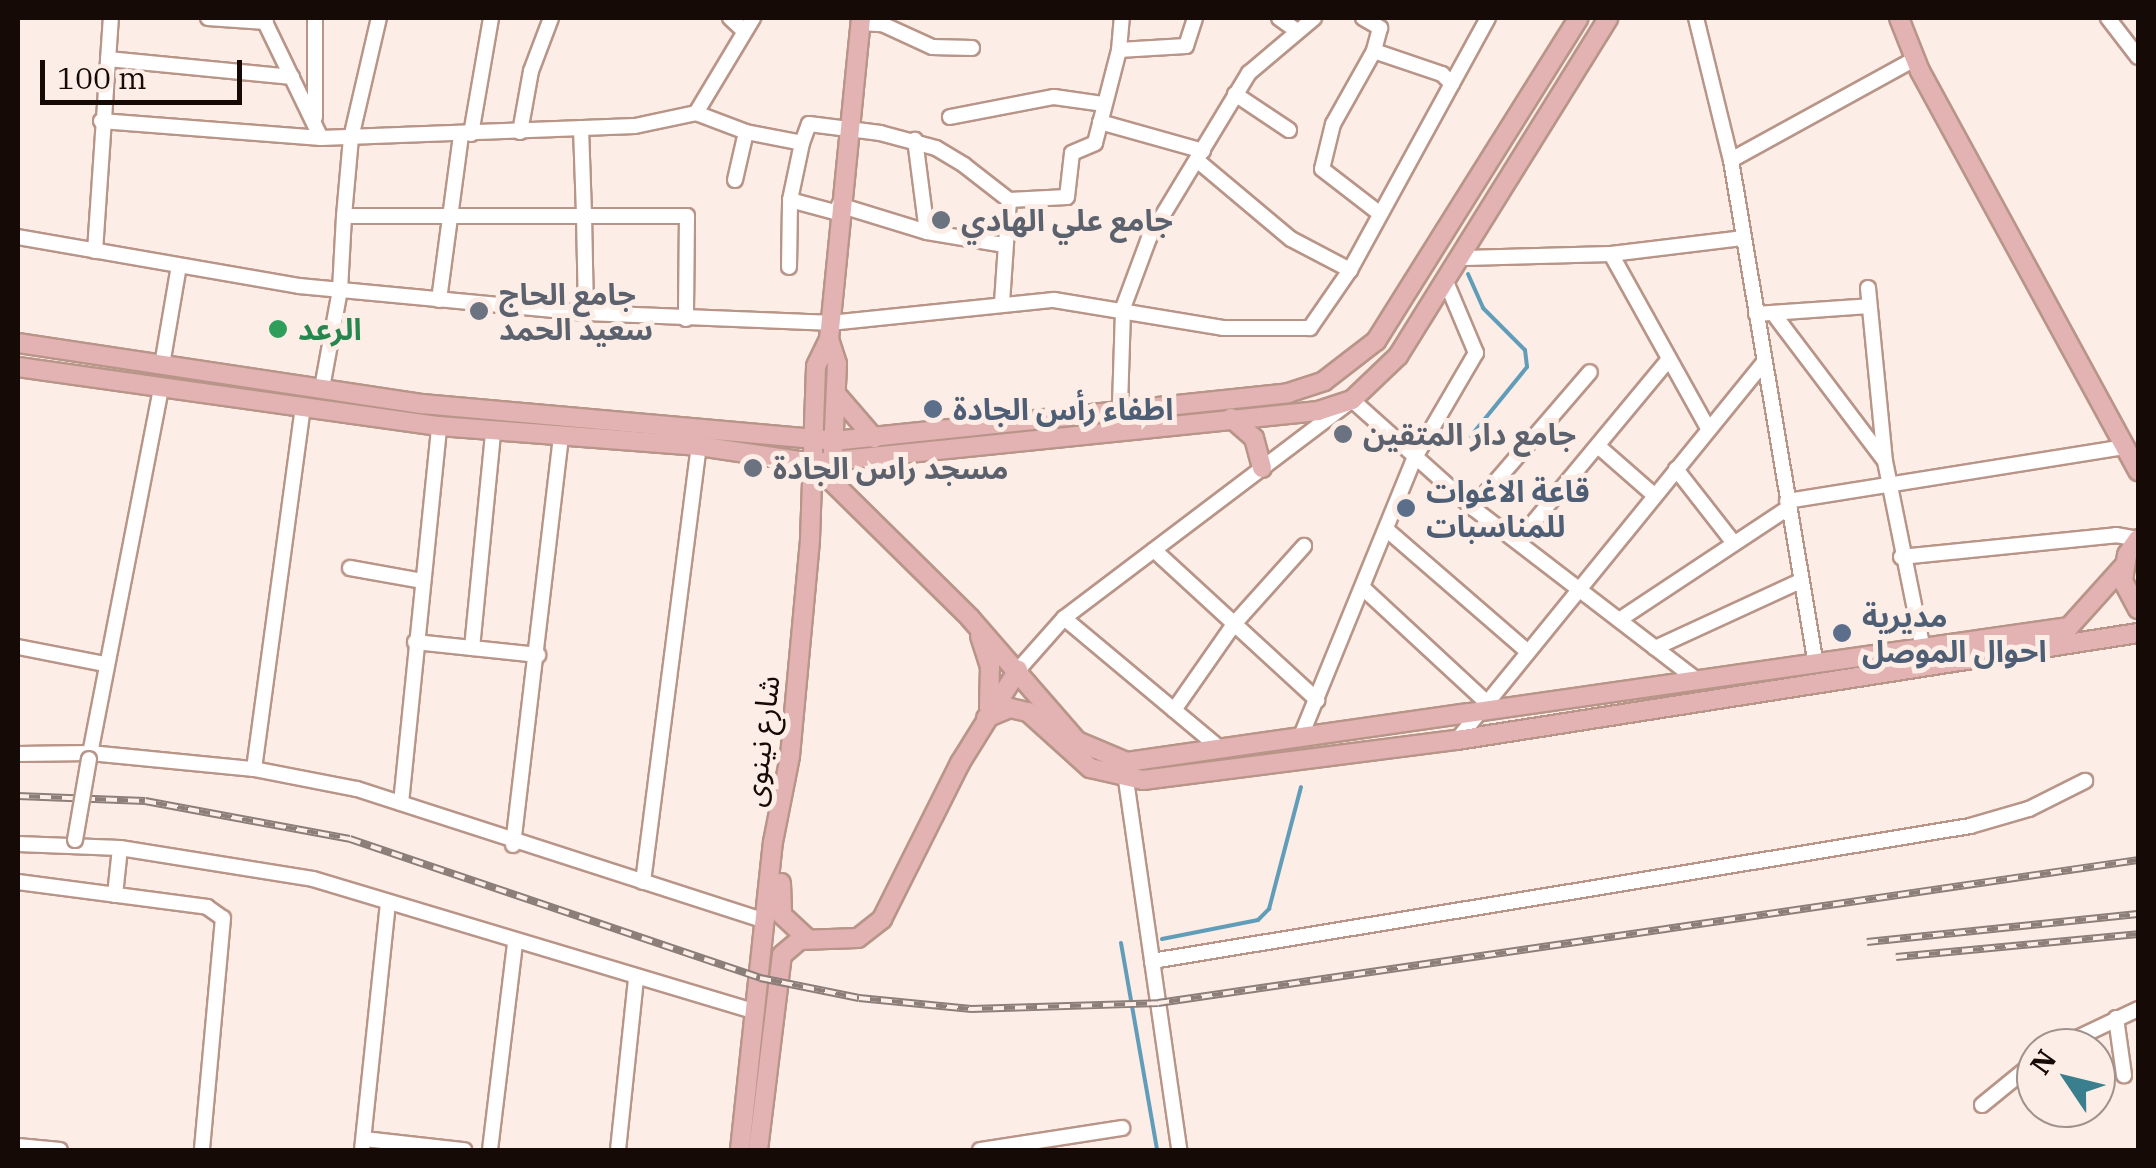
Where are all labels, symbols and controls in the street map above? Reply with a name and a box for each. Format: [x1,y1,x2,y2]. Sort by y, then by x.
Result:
scale bar [45,40,248,102]
text: 100 m [57,58,147,97]
place label: جامع علي الهادي [961,202,1173,238]
marker: جامع علي الهادي [930,209,952,231]
place label: جامع الحاج سعيد الحمد [499,276,653,346]
marker: جامع الحاج سعيد الحمد [468,300,490,322]
place label: الرعد [298,311,362,347]
marker: الرعد [267,318,289,340]
place label: اطفاء رأس الجادة [953,391,1173,427]
marker: اطفاء رأس الجادة [922,398,944,420]
place label: جامع دار المتقين [1363,416,1576,452]
marker: جامع دار المتقين [1332,423,1354,445]
place label: مسجد راس الجادة [773,450,1008,486]
marker: مسجد راس الجادة [742,457,764,479]
place label: قاعة الاغوات للمناسبات [1426,473,1590,544]
marker: قاعة الاغوات للمناسبات [1395,497,1417,519]
place label: مديرية احوال الموصل [1862,598,2047,668]
marker: مديرية احوال الموصل [1831,622,1853,644]
street label: شارع نينوى [735,673,787,809]
north arrow [2016,1028,2116,1128]
text: N [2021,1042,2064,1081]

